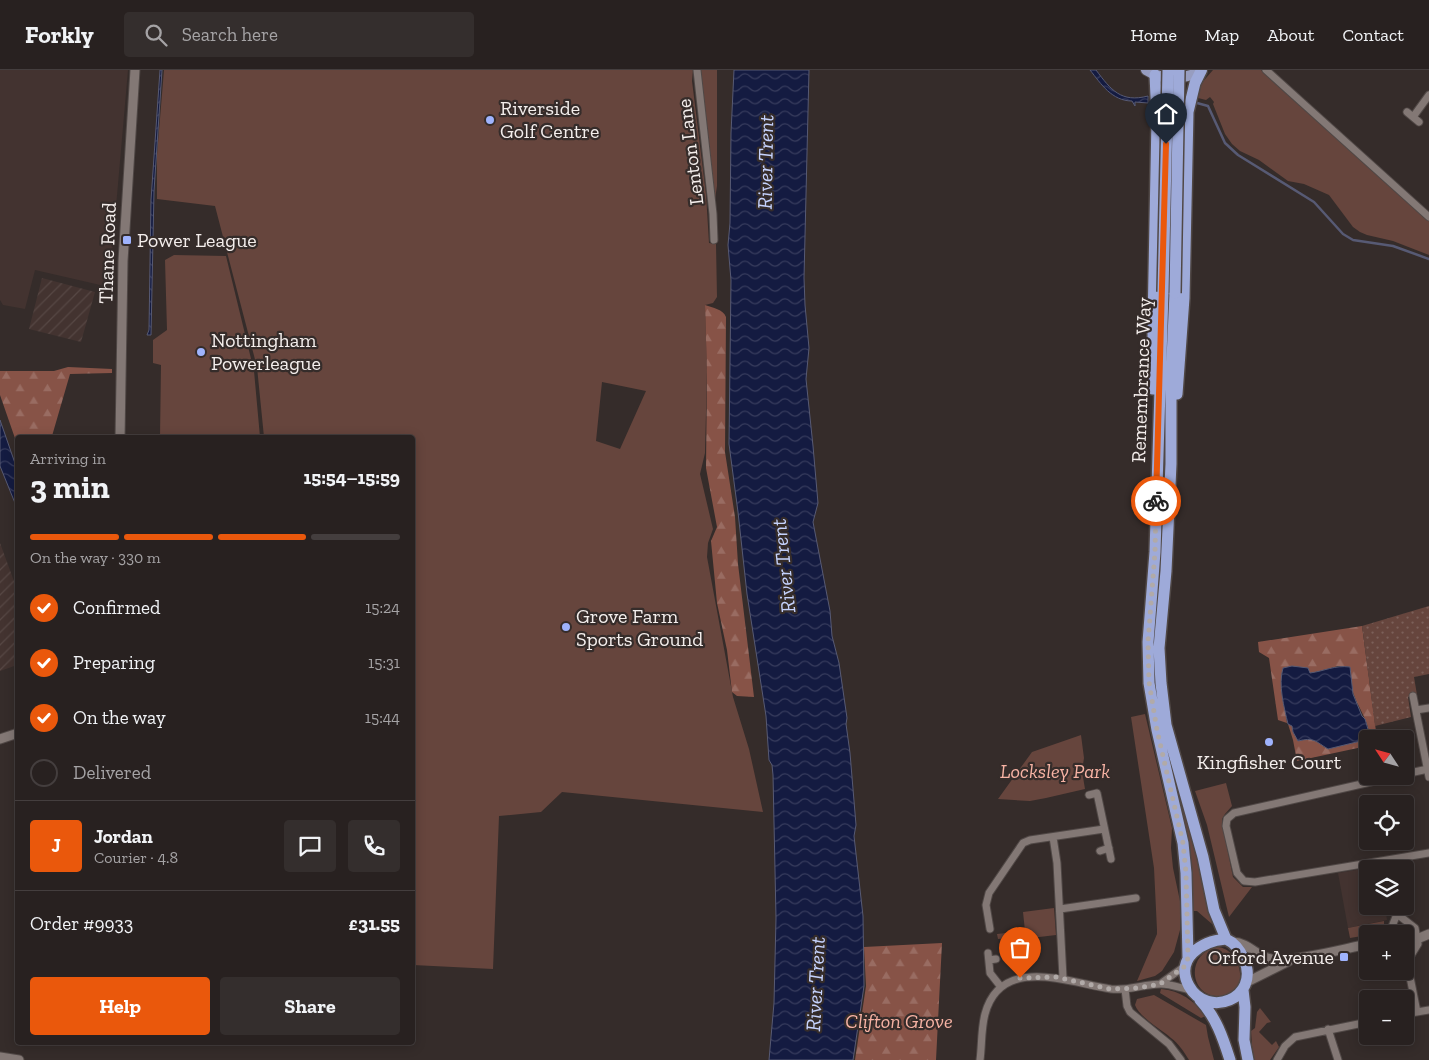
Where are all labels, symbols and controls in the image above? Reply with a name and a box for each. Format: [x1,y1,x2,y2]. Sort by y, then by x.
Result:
search box [124,12,474,57]
text: Forkly [25,20,94,49]
icon: search [142,21,170,49]
text: Search here [182,23,278,46]
text: Home [1130,24,1177,46]
text: Map [1205,24,1239,46]
text: About [1267,24,1314,46]
text: Contact [1342,24,1404,46]
pin [1145,93,1187,144]
place label: Riverside Golf Centre [500,96,599,143]
street label: Lenton Lane [672,97,708,207]
icon: home [1152,100,1180,128]
marker: Riverside Golf Centre [484,114,496,126]
water label: River Trent [752,114,778,210]
street label: Thane Road [93,202,121,304]
place label: Power League [137,228,257,252]
marker: Power League [121,234,133,246]
street label: Remembrance Way [1126,296,1156,463]
place label: Nottingham Powerleague [211,328,321,375]
marker: Nottingham Powerleague [195,346,207,358]
text: Arriving in [30,449,106,468]
text: 15:54–15:59 [304,466,400,489]
text: 3 min [30,468,110,506]
courier [1131,476,1181,526]
icon: bike [1142,487,1170,515]
water label: River Trent [766,518,800,614]
text: On the way · 330 m [30,548,161,567]
icon: check [30,594,58,622]
text: Confirmed [73,596,160,619]
text: 15:24 [365,598,400,617]
place label: Grove Farm Sports Ground [576,604,703,651]
marker: Grove Farm Sports Ground [560,621,572,633]
icon: check [30,649,58,677]
text: Preparing [73,651,155,674]
text: 15:31 [368,653,400,672]
icon: check [30,704,58,732]
text: On the way [73,706,166,729]
text: 15:44 [365,708,400,727]
north arrow [1359,730,1414,785]
map controls [1359,730,1414,1045]
marker: Kingfisher Court [1263,736,1275,748]
place label: Kingfisher Court [1197,750,1342,774]
park label: Locksley Park [1000,759,1110,783]
text: Delivered [73,761,151,784]
button: locate [1359,795,1414,850]
button: chat [284,820,336,872]
button: phone [348,820,400,872]
text: Jordan [94,825,153,848]
text: J [51,834,61,857]
text: Courier · 4.8 [94,848,178,867]
button: layers [1359,860,1414,915]
text: Order #9933 [30,912,133,935]
text: £31.55 [349,912,400,935]
button: + [1359,925,1414,980]
pin [999,927,1041,978]
icon: bag [1006,934,1034,962]
water label: River Trent [800,936,830,1032]
place label: Orford Avenue [1208,945,1334,969]
marker: Orford Avenue [1338,951,1350,963]
button: Help [30,977,210,1035]
button: Share [220,977,400,1035]
button: − [1359,990,1414,1045]
park label: Clifton Grove [845,1009,953,1033]

